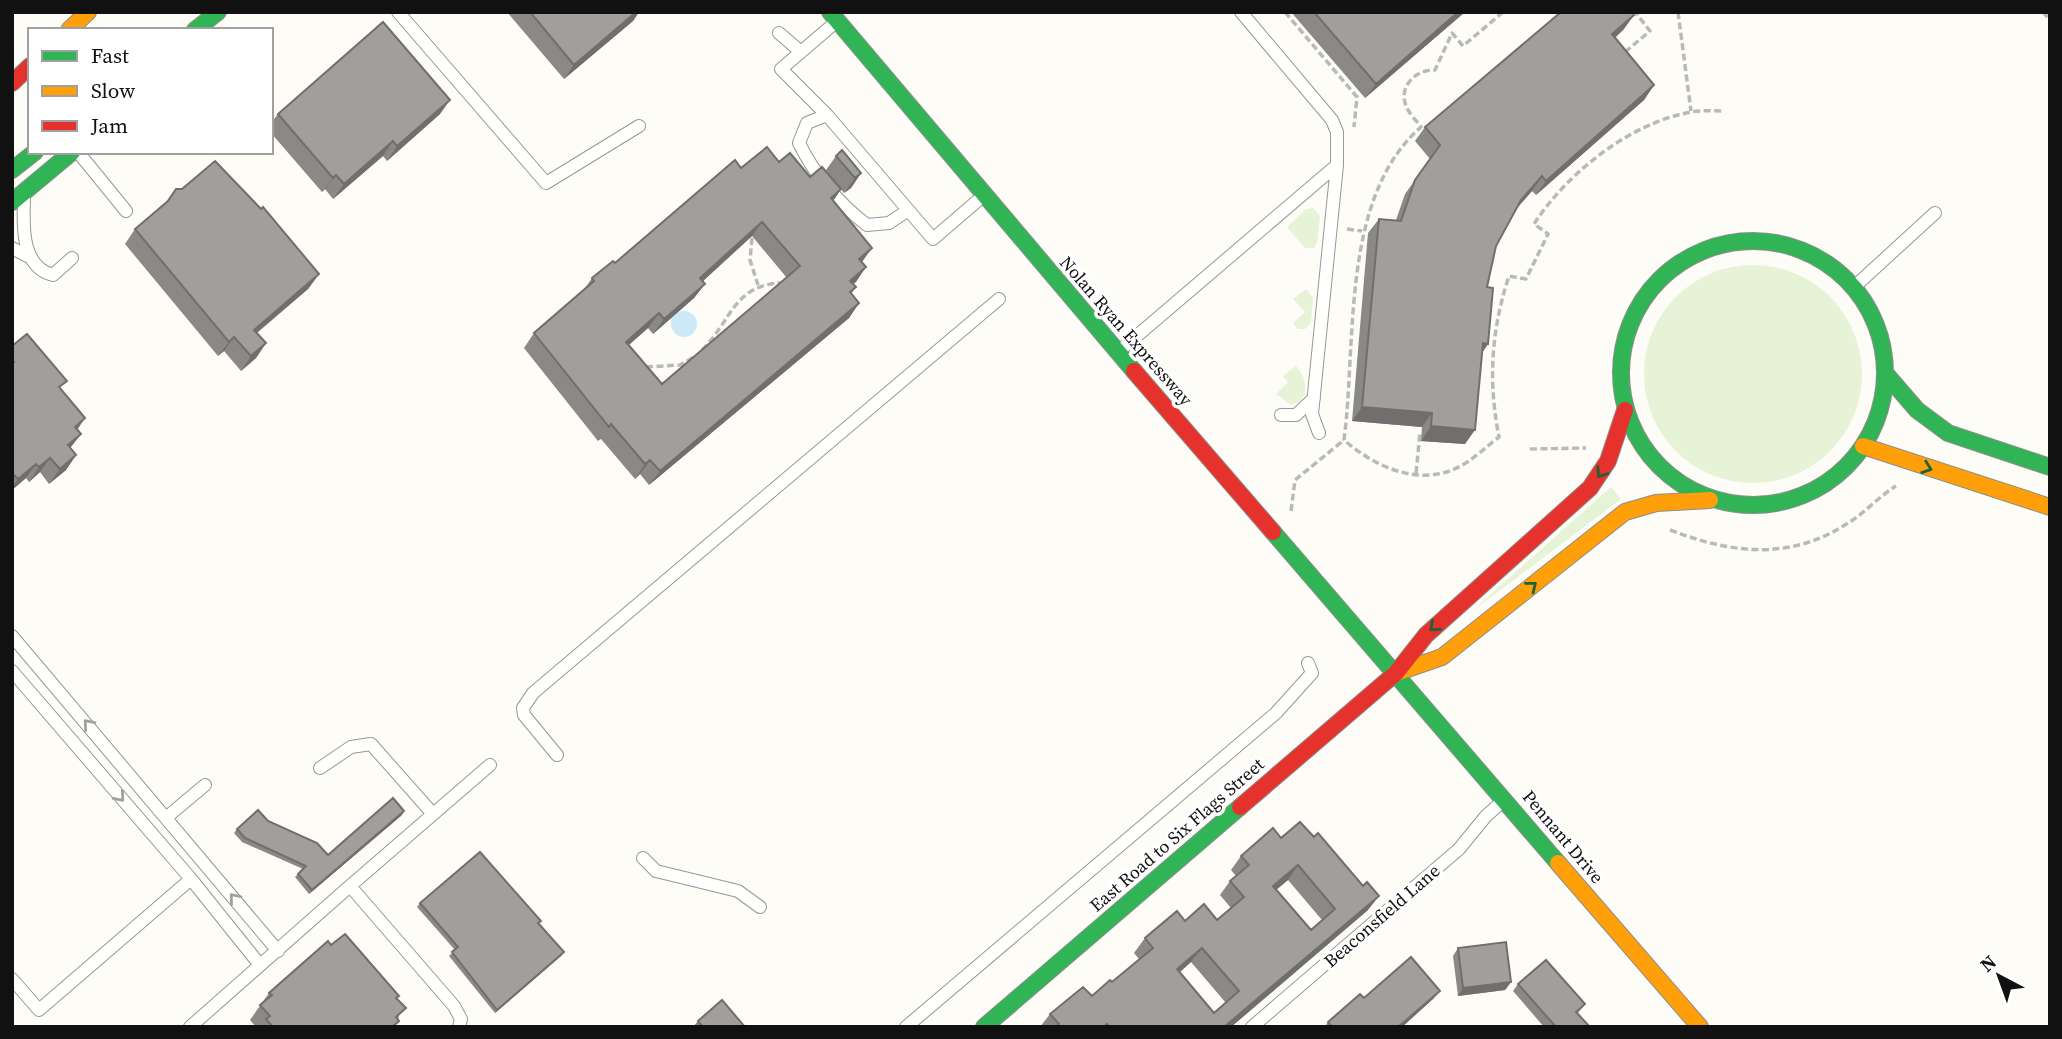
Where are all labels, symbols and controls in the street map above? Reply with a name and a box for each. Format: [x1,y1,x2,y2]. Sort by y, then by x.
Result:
legend [28,28,273,154]
text: Fast [91,41,129,70]
text: Slow [91,76,135,105]
text: Jam [90,111,128,140]
street label: Nolan Ryan Expressway [1054,250,1199,411]
one-way arrow [1921,460,1933,474]
one-way arrow [1597,465,1609,478]
one-way arrow [1525,581,1537,594]
one-way arrow [1430,619,1443,631]
one-way arrow [84,719,96,732]
street label: East Road to Six Flags Street [1084,752,1269,917]
street label: Pennant Drive [1517,785,1610,889]
one-way arrow [112,789,124,802]
street label: Beaconsfield Lane [1318,858,1445,973]
one-way arrow [230,894,242,907]
north arrow [1964,941,2034,1011]
text: N [1974,949,2002,978]

